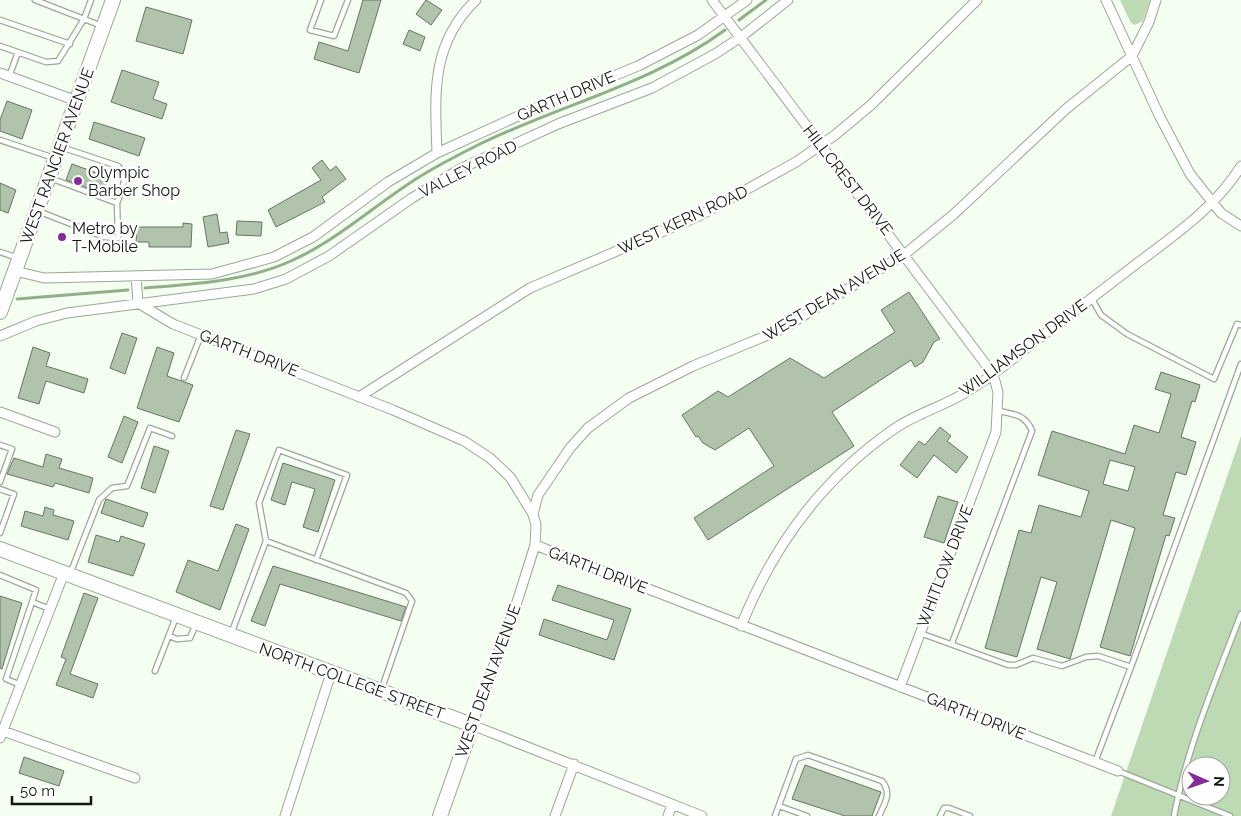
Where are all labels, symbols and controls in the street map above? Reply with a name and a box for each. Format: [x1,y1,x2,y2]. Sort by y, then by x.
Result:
street label: WEST RANCIER AVENUE [16,65,98,247]
street label: GARTH DRIVE [514,67,618,125]
street label: HILLCREST DRIVE [799,121,897,239]
street label: VALLEY ROAD [416,136,520,202]
place label: Olympic Barber Shop [88,163,180,200]
marker: Olympic Barber Shop [72,175,84,187]
street label: WEST KERN ROAD [615,182,751,258]
place label: Metro by T-Mobile [72,219,138,256]
marker: Metro by T-Mobile [56,231,68,243]
street label: WEST DEAN AVENUE [760,245,909,345]
street label: WILLIAMSON DRIVE [956,295,1091,401]
street label: GARTH DRIVE [197,325,302,381]
street label: WHITLOW DRIVE [913,502,977,630]
street label: GARTH DRIVE [546,542,651,598]
street label: WEST DEAN AVENUE [451,601,525,760]
street label: NORTH COLLEGE STREET [257,639,447,723]
street label: GARTH DRIVE [924,688,1029,744]
north arrow [1181,756,1231,806]
scale bar [12,774,91,806]
text: N [1211,776,1227,787]
text: 50 m [20,782,55,800]

